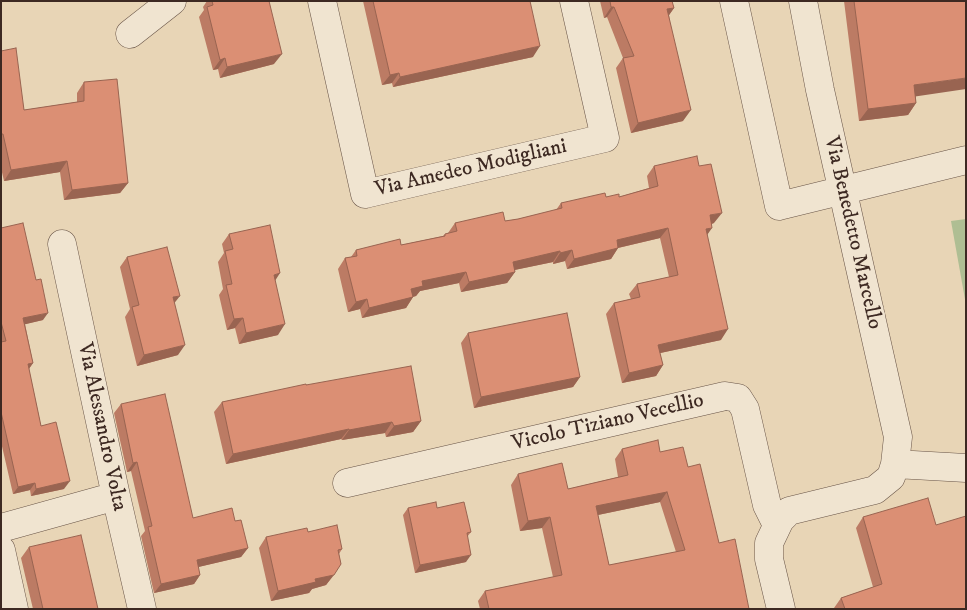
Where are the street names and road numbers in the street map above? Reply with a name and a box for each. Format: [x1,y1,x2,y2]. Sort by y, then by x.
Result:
street label: Via Benedetto Marcello [818,134,886,332]
street label: Via Amedeo Modigliani [373,135,569,203]
street label: Via Alessandro Volta [71,341,131,513]
street label: Vicolo Tiziano Vecellio [510,389,706,457]

